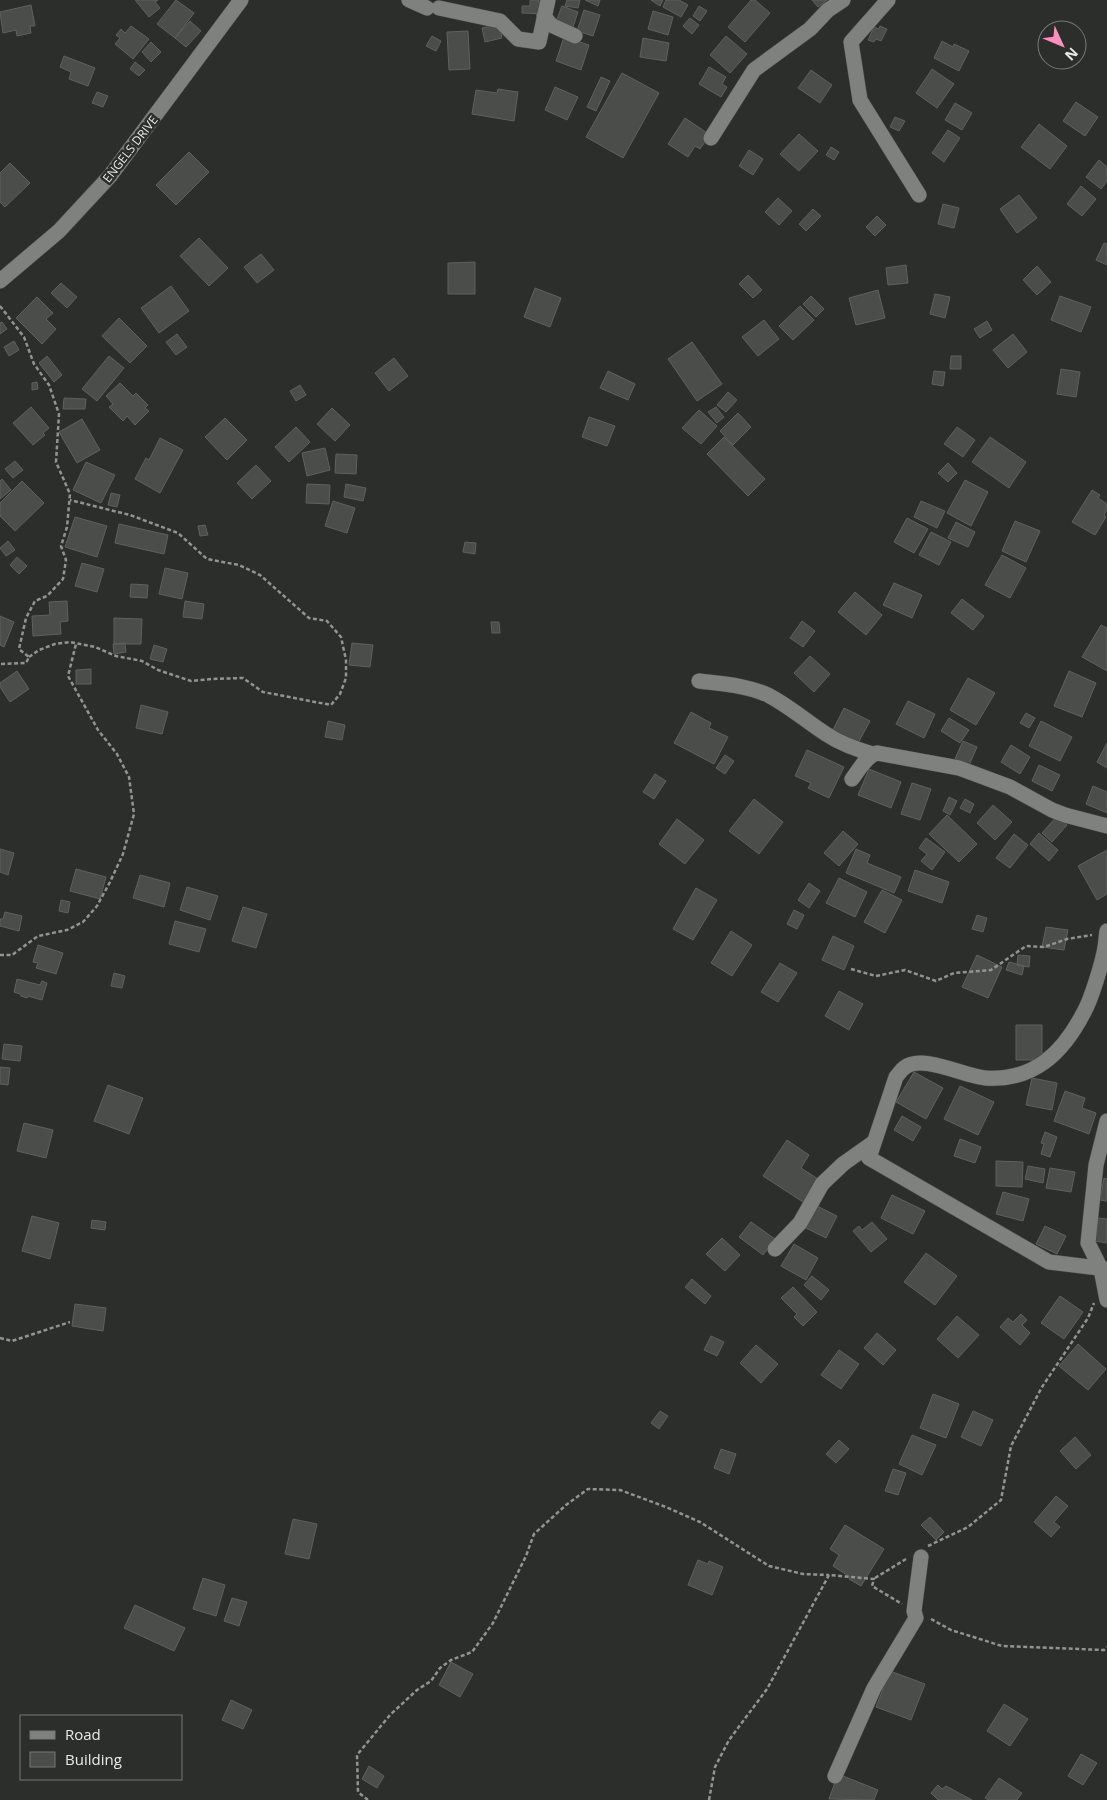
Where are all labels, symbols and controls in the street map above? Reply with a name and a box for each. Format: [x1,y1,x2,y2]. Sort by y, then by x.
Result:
north arrow [1037,20,1087,70]
text: N [1061,44,1083,65]
street label: ENGELS DRIVE [99,112,161,186]
legend [20,1715,182,1780]
text: Road [65,1724,101,1744]
text: Building [65,1749,122,1769]

